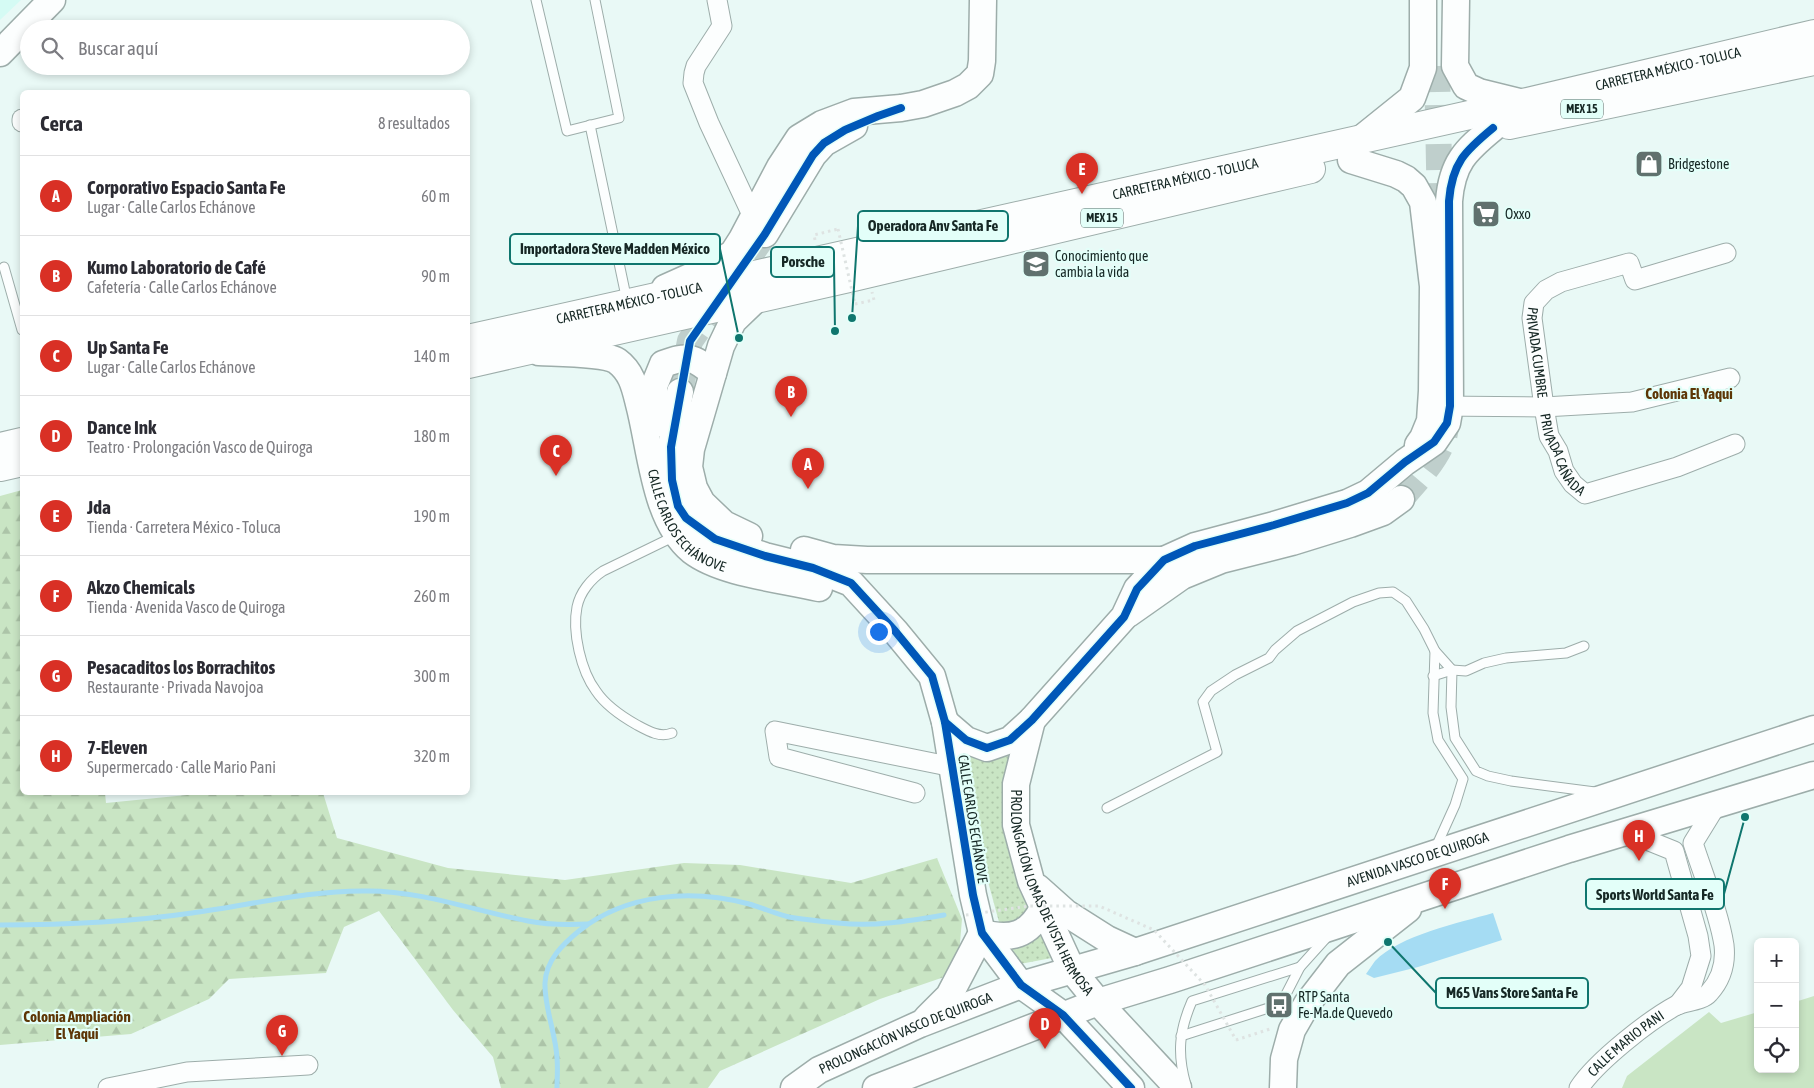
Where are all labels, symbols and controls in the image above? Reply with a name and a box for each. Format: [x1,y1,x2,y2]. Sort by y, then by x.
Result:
search box [20,20,470,75]
icon: search [38,34,66,62]
text: Buscar aquí [78,37,158,59]
street label: CARRETERA MÉXICO - TOLUCA [1594,44,1742,94]
road number: MEX 15 [1561,100,1603,118]
text: Cerca [40,111,83,135]
text: 8 resultados [378,114,450,132]
shop icon: Bridgestone [1634,149,1664,179]
pin: E [1066,153,1098,194]
street label: CARRETERA MÉXICO - TOLUCA [1111,154,1260,203]
place label: Bridgestone [1668,156,1729,172]
text: Corporativo Espacio Santa Fe [87,176,286,198]
text: A [52,187,60,205]
text: 60 m [421,187,450,205]
text: Lugar · Calle Carlos Echánove [87,198,255,216]
supermarket icon: Oxxo [1471,199,1501,229]
place label: Oxxo [1505,206,1531,222]
road number: MEX 15 [1081,208,1123,228]
callout: Operadora Anv Santa Fe [858,211,1008,241]
text: Operadora Anv Santa Fe [868,217,998,234]
callout: Importadora Steve Madden México [510,234,720,264]
text: Importadora Steve Madden México [520,240,710,257]
callout: Porsche [771,247,834,277]
place label: Conocimiento que cambia la vida [1055,248,1148,280]
school or university icon: Conocimiento que cambia la vida [1021,249,1051,279]
text: Porsche [781,253,825,270]
text: Kumo Laboratorio de Café [87,256,266,278]
text: B [52,267,60,285]
text: 90 m [421,267,450,285]
text: Cafetería · Calle Carlos Echánove [87,278,277,296]
street label: CARRETERA MÉXICO - TOLUCA [555,279,704,327]
street label: PRIVADA CUMBRE [1524,306,1551,399]
text: Up Santa Fe [87,336,169,358]
text: C [52,347,60,365]
text: 140 m [414,347,450,365]
text: Lugar · Calle Carlos Echánove [87,358,255,376]
pin: B [775,376,807,417]
district label: Colonia El Yaqui [1645,385,1733,402]
street label: PRIVADA CAÑADA [1537,412,1589,499]
text: Dance Ink [87,416,156,438]
text: D [52,427,60,445]
text: 180 m [414,427,450,445]
pin: C [540,435,572,476]
text: Teatro · Prolongación Vasco de Quiroga [87,438,313,456]
pin: A [792,448,824,489]
street label: CALLE CARLOS ECHÁNOVE [645,468,728,575]
text: Jda [87,496,111,518]
text: E [53,507,59,525]
text: 190 m [414,507,450,525]
text: Tienda · Carretera México - Toluca [87,518,281,536]
text: Akzo Chemicals [87,576,195,598]
text: F [53,587,59,605]
text: 260 m [414,587,450,605]
text: Tienda · Avenida Vasco de Quiroga [87,598,286,616]
your location [866,619,892,645]
text: Pesacaditos los Borrachitos [87,656,275,678]
text: G [52,667,60,685]
text: 300 m [414,667,450,685]
text: Restaurante · Privada Navojoa [87,678,264,696]
text: 7-Eleven [87,736,148,758]
text: H [51,747,61,765]
text: 320 m [414,747,450,765]
street label: CALLE CARLOS ECHÁNOVE [955,754,991,884]
text: Supermercado · Calle Mario Pani [87,758,276,776]
street label: PROLONGACIÓN LOMAS DE VISTA HERMOSA [1008,789,1097,998]
pin: H [1623,820,1655,861]
street label: AVENIDA VASCO DE QUIROGA [1344,828,1491,890]
pin: F [1429,868,1461,909]
callout: Sports World Santa Fe [1586,879,1724,909]
text: Sports World Santa Fe [1596,886,1714,903]
map controls [1754,938,1799,1073]
button: + [1754,938,1799,983]
callout: M65 Vans Store Santa Fe [1436,978,1588,1008]
button: − [1754,983,1799,1028]
text: M65 Vans Store Santa Fe [1446,984,1578,1001]
street label: PROLONGACIÓN VASCO DE QUIROGA [816,989,994,1077]
place label: RTP Santa Fe-Ma.de Quevedo [1298,989,1393,1021]
bus stop icon: RTP Santa Fe-Ma.de Quevedo [1264,990,1294,1020]
street label: CALLE MARIO PANI [1584,1007,1667,1080]
district label: Colonia Ampliación El Yaqui [23,1008,131,1042]
pin: D [1029,1008,1061,1049]
pin: G [266,1015,298,1056]
button: locate [1754,1028,1799,1073]

